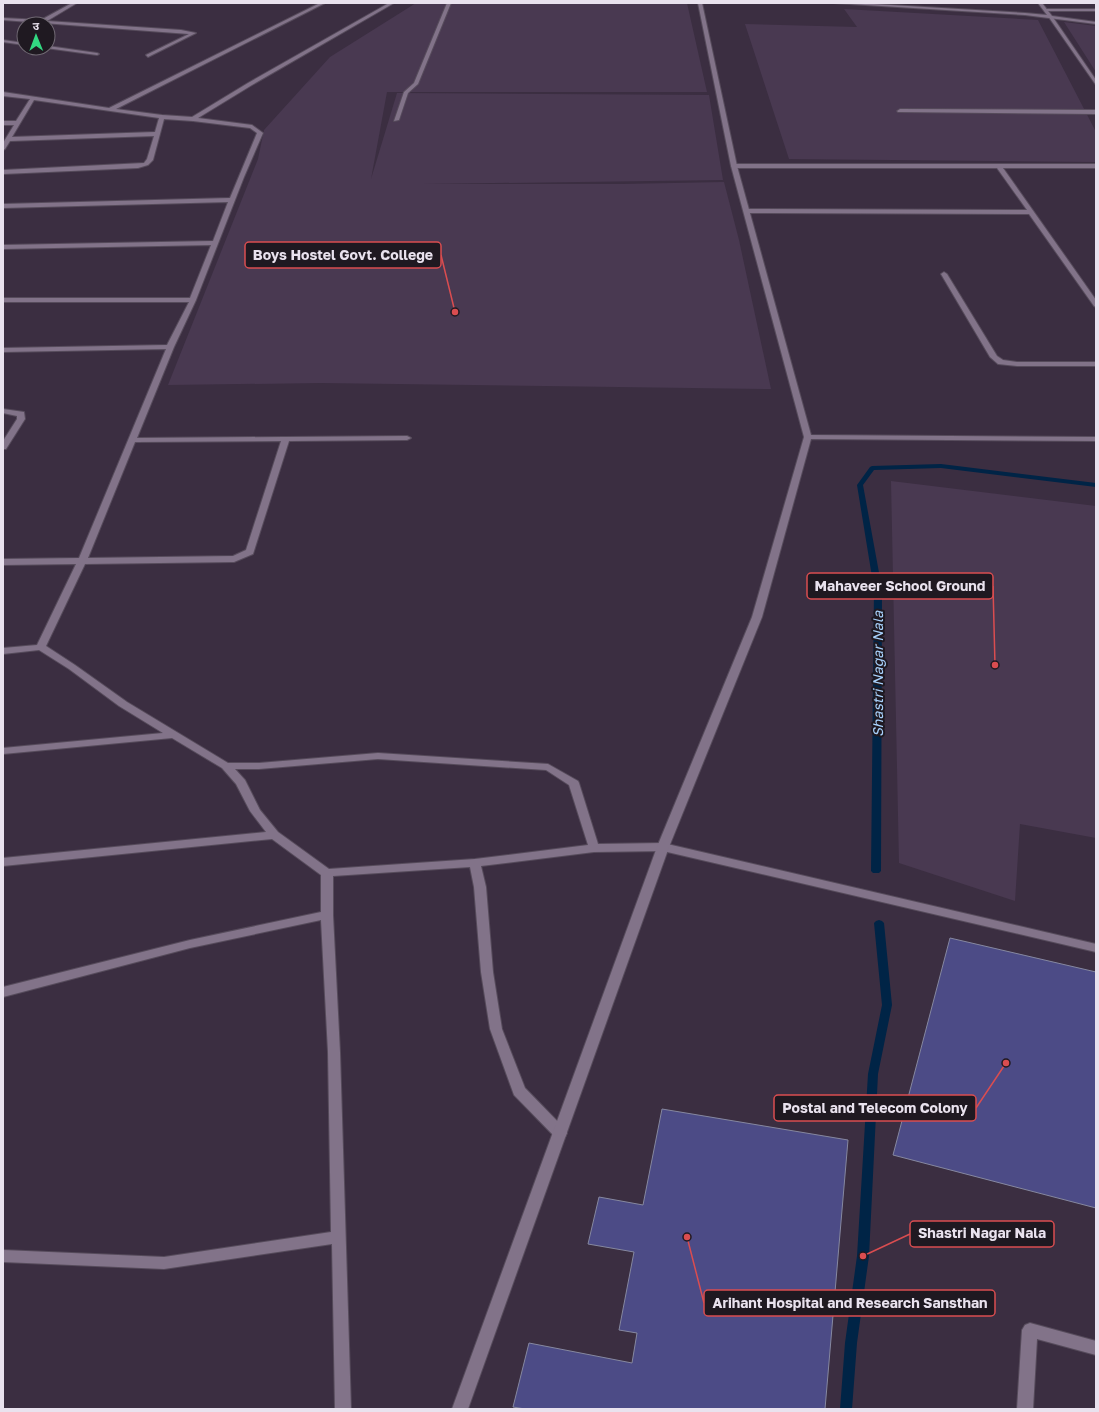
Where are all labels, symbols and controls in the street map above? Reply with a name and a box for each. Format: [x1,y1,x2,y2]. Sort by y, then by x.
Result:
north arrow [16,16,56,56]
text: उ [32,19,40,32]
callout: Boys Hostel Govt. College [245,242,441,268]
text: Boys Hostel Govt. College [253,246,433,263]
callout: Mahaveer School Ground [807,573,993,599]
text: Mahaveer School Ground [815,577,985,594]
water label: Shastri Nagar Nala [869,610,886,737]
callout: Postal and Telecom Colony [774,1095,976,1121]
text: Postal and Telecom Colony [782,1099,968,1116]
callout: Shastri Nagar Nala [910,1221,1054,1247]
text: Shastri Nagar Nala [918,1224,1046,1241]
callout: Arihant Hospital and Research Sansthan [704,1290,995,1316]
text: Arihant Hospital and Research Sansthan [713,1294,988,1311]

